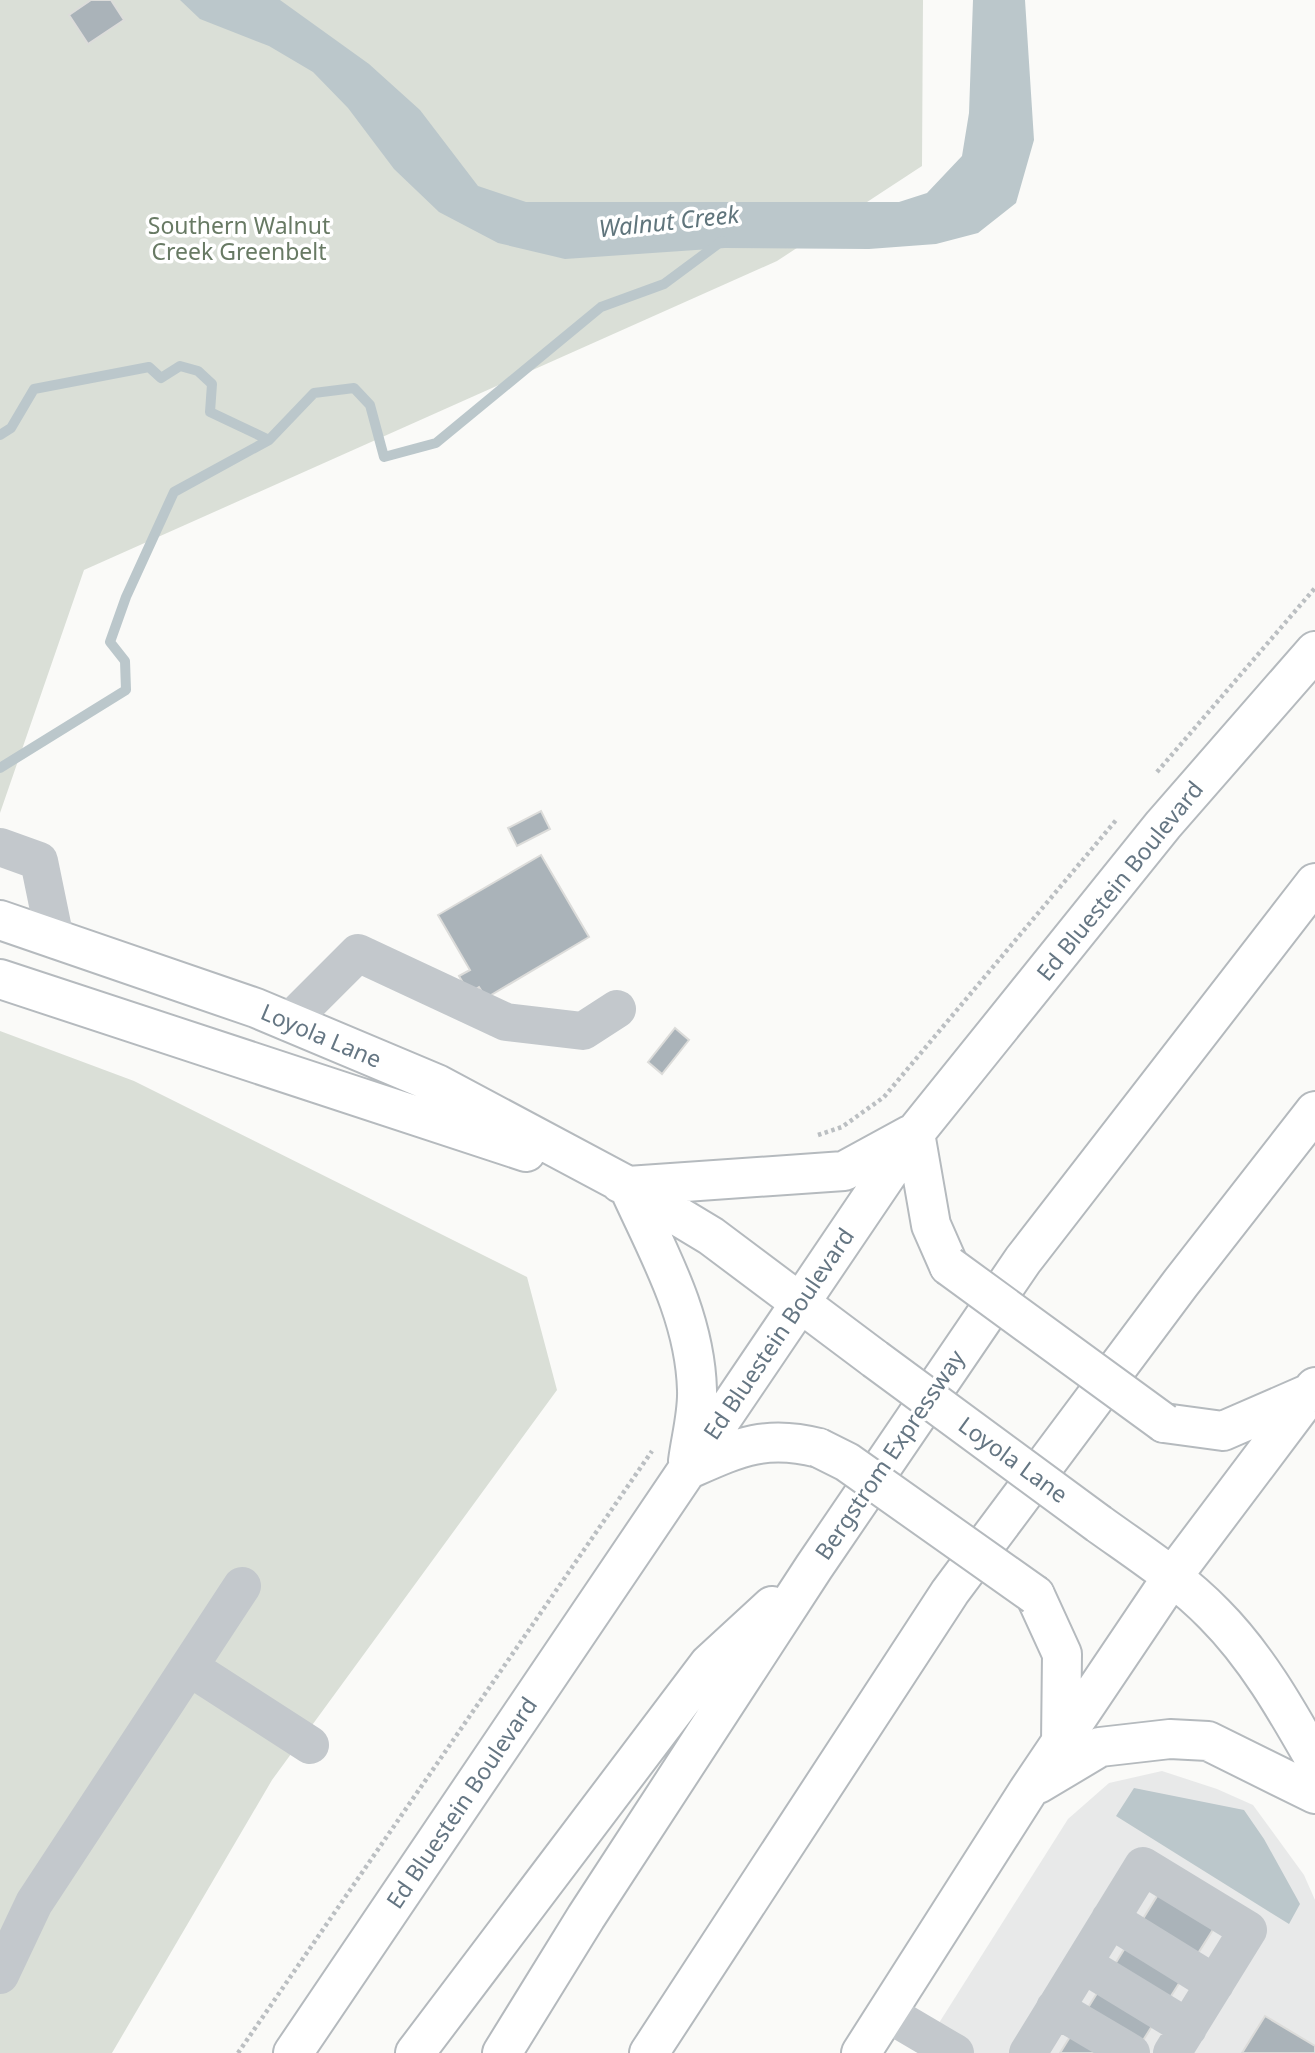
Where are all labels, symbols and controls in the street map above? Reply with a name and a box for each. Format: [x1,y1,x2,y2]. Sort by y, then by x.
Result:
water label: Walnut Creek [597,197,742,244]
park label: Southern Walnut Creek Greenbelt [148,209,330,267]
street label: Ed Bluestein Boulevard [1029,774,1210,987]
street label: Loyola Lane [256,995,387,1075]
street label: Ed Bluestein Boulevard [695,1221,861,1445]
street label: Bergstrom Expressway [807,1343,972,1566]
street label: Loyola Lane [952,1409,1075,1510]
street label: Ed Bluestein Boulevard [378,1690,544,1914]

